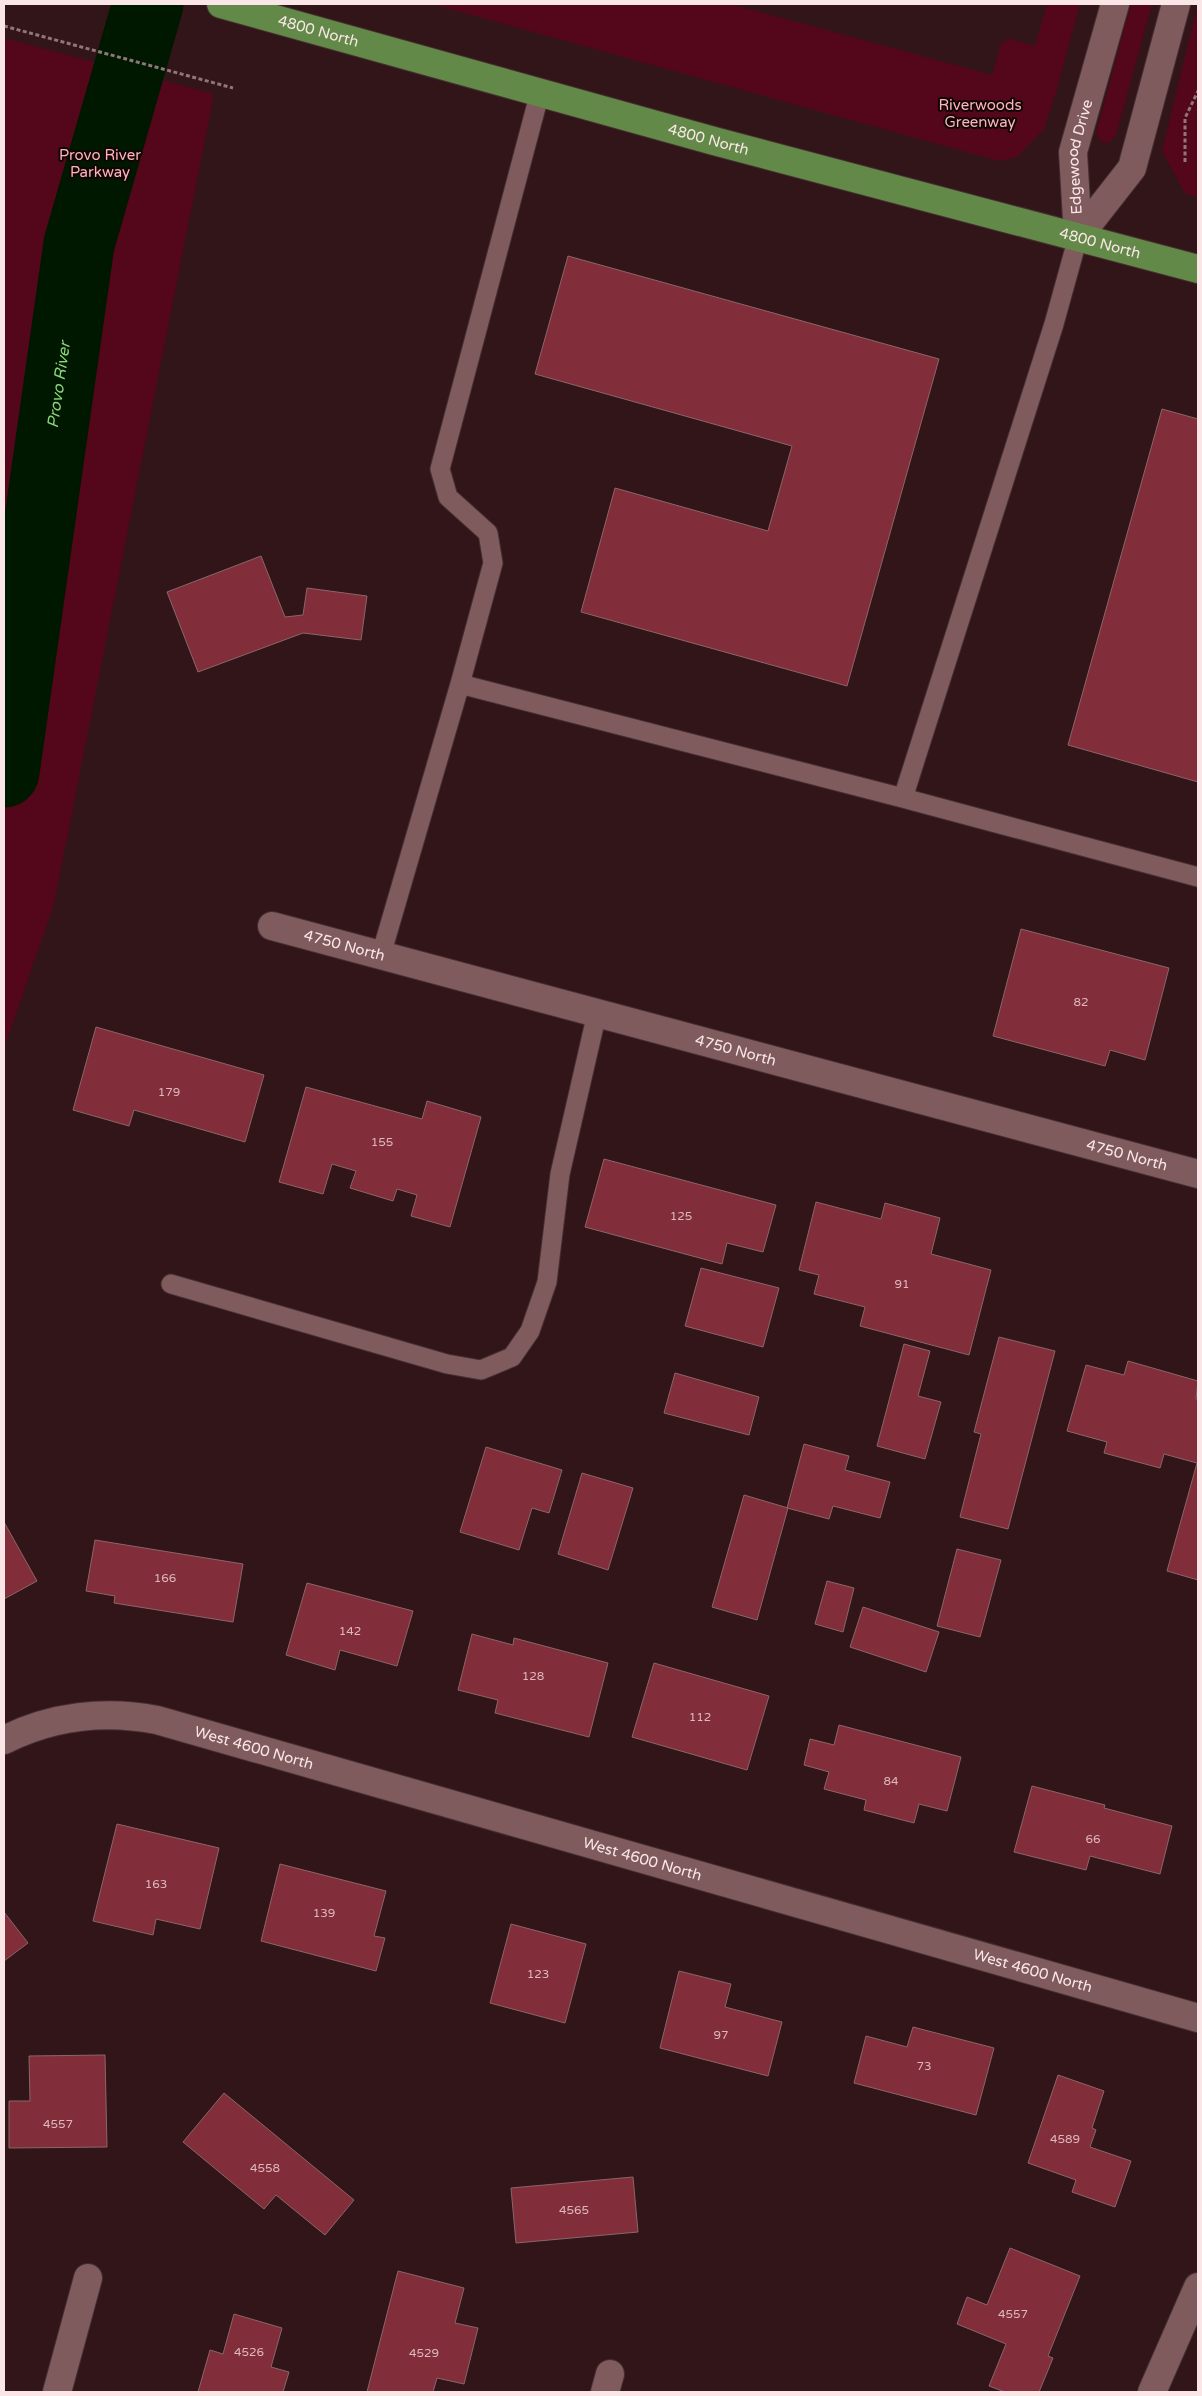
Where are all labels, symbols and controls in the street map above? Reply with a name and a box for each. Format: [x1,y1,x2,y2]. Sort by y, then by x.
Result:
street label: 4800 North [276,11,361,51]
park label: Riverwoods Greenway [938,96,1022,131]
street label: Edgewood Drive [1064,97,1097,215]
street label: 4800 North [666,120,751,159]
park label: Provo River Parkway [59,146,141,181]
street label: 4800 North [1058,224,1143,262]
water label: Provo River [43,338,75,430]
street label: 4750 North [302,926,387,965]
house number: 82 [1073,995,1089,1009]
street label: 4750 North [693,1031,778,1070]
house number: 179 [158,1085,180,1099]
house number: 155 [371,1135,393,1149]
street label: 4750 North [1084,1135,1169,1174]
house number: 125 [670,1209,692,1223]
house number: 91 [894,1277,910,1291]
house number: 166 [154,1571,176,1585]
house number: 142 [339,1624,361,1638]
house number: 128 [522,1669,544,1683]
house number: 112 [689,1710,711,1724]
street label: West 4600 North [192,1722,316,1773]
house number: 84 [883,1774,899,1788]
house number: 66 [1085,1832,1101,1846]
street label: West 4600 North [581,1833,704,1885]
house number: 163 [145,1877,167,1891]
house number: 139 [313,1906,335,1920]
street label: West 4600 North [971,1945,1094,1996]
house number: 123 [527,1967,549,1981]
house number: 97 [713,2028,729,2042]
house number: 73 [916,2059,932,2073]
house number: 4557 [43,2117,73,2131]
house number: 4589 [1050,2132,1080,2146]
house number: 4558 [250,2161,280,2175]
house number: 4565 [559,2203,589,2217]
house number: 4557 [998,2307,1028,2321]
house number: 4526 [234,2345,264,2359]
house number: 4529 [409,2346,439,2360]

